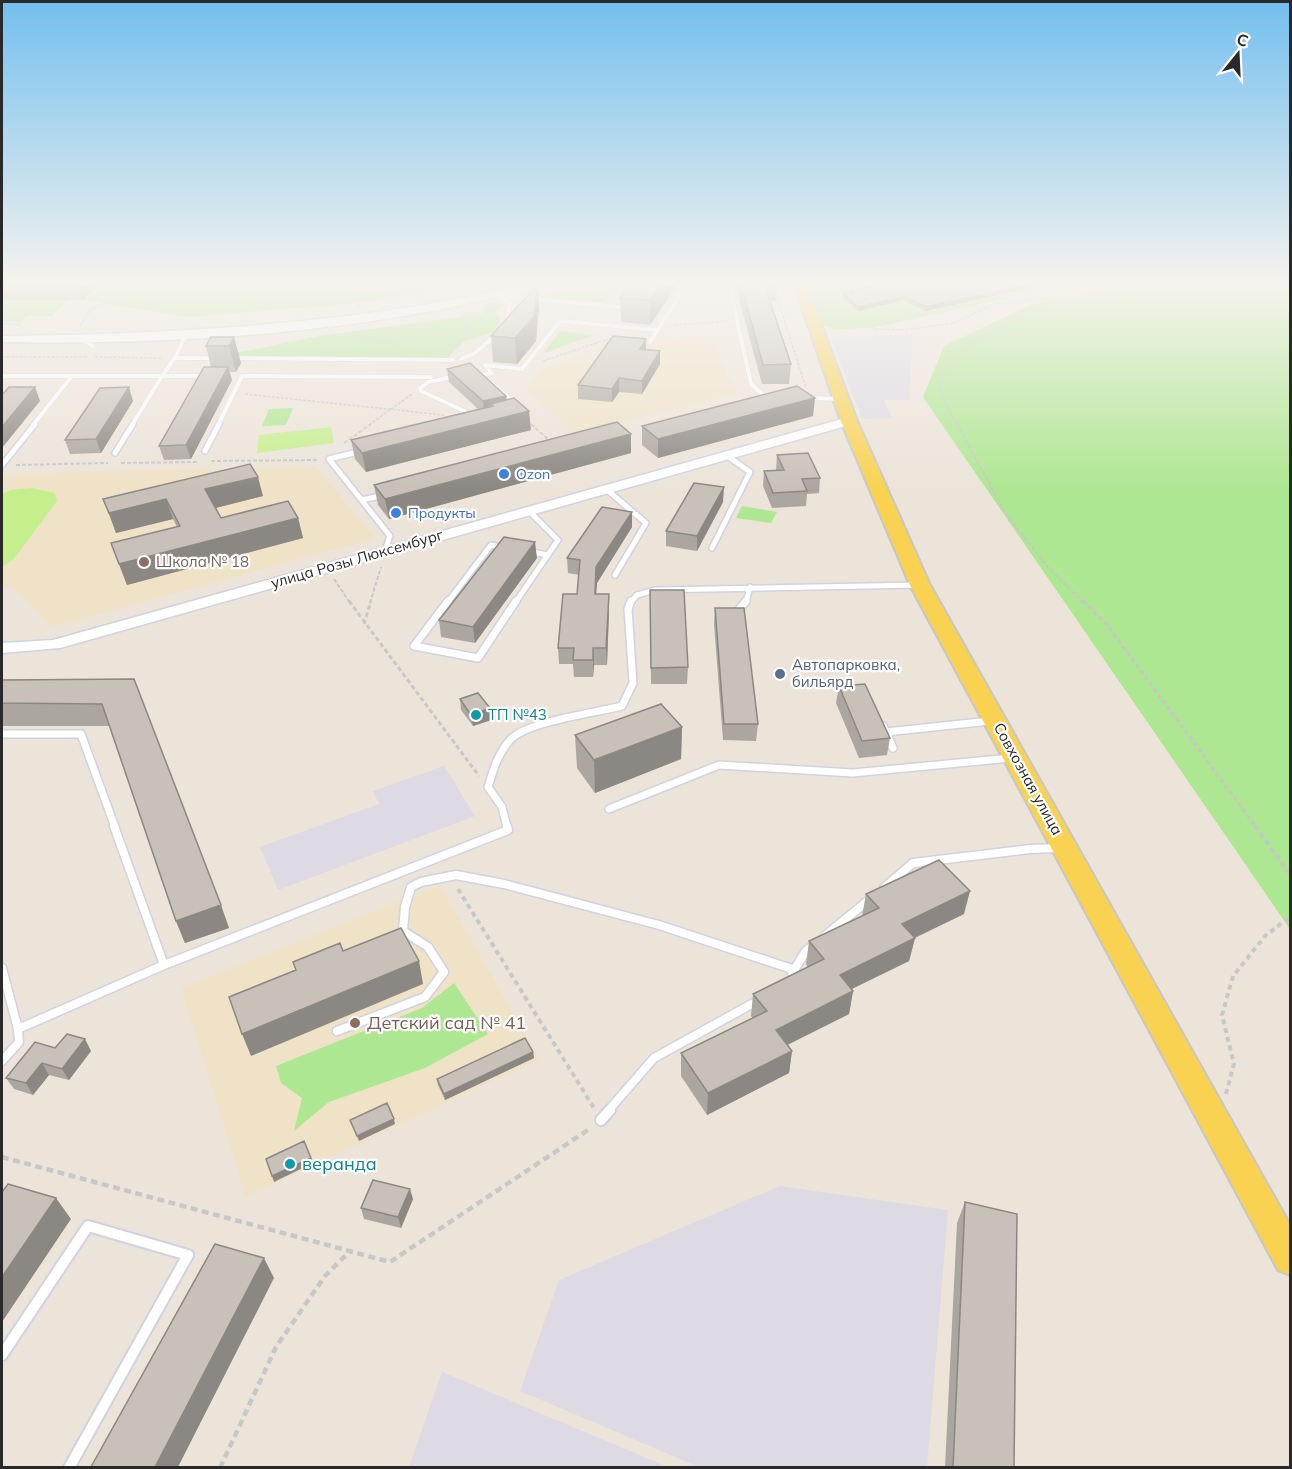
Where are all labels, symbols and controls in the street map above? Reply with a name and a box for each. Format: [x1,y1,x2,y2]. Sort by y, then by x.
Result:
north arrow [1208,24,1268,84]
text: С [1234,29,1251,51]
place label: Ozon [516,465,550,483]
marker: Ozon [497,467,511,481]
place label: Продукты [408,504,476,522]
marker: Продукты [389,506,403,520]
street label: улица Розы Люксембург [268,525,446,592]
place label: Школа № 18 [156,552,249,571]
marker: Школа № 18 [137,555,151,569]
place label: Автопарковка, бильярд [792,655,900,691]
marker: Автопарковка, бильярд [773,667,787,681]
place label: ТП №43 [488,705,547,724]
marker: ТП №43 [469,708,483,722]
street label: Совхозная улица [990,719,1067,838]
place label: Детский сад № 41 [367,1011,526,1034]
marker: Детский сад № 41 [348,1016,362,1030]
place label: веранда [302,1152,377,1175]
marker: веранда [283,1157,297,1171]

